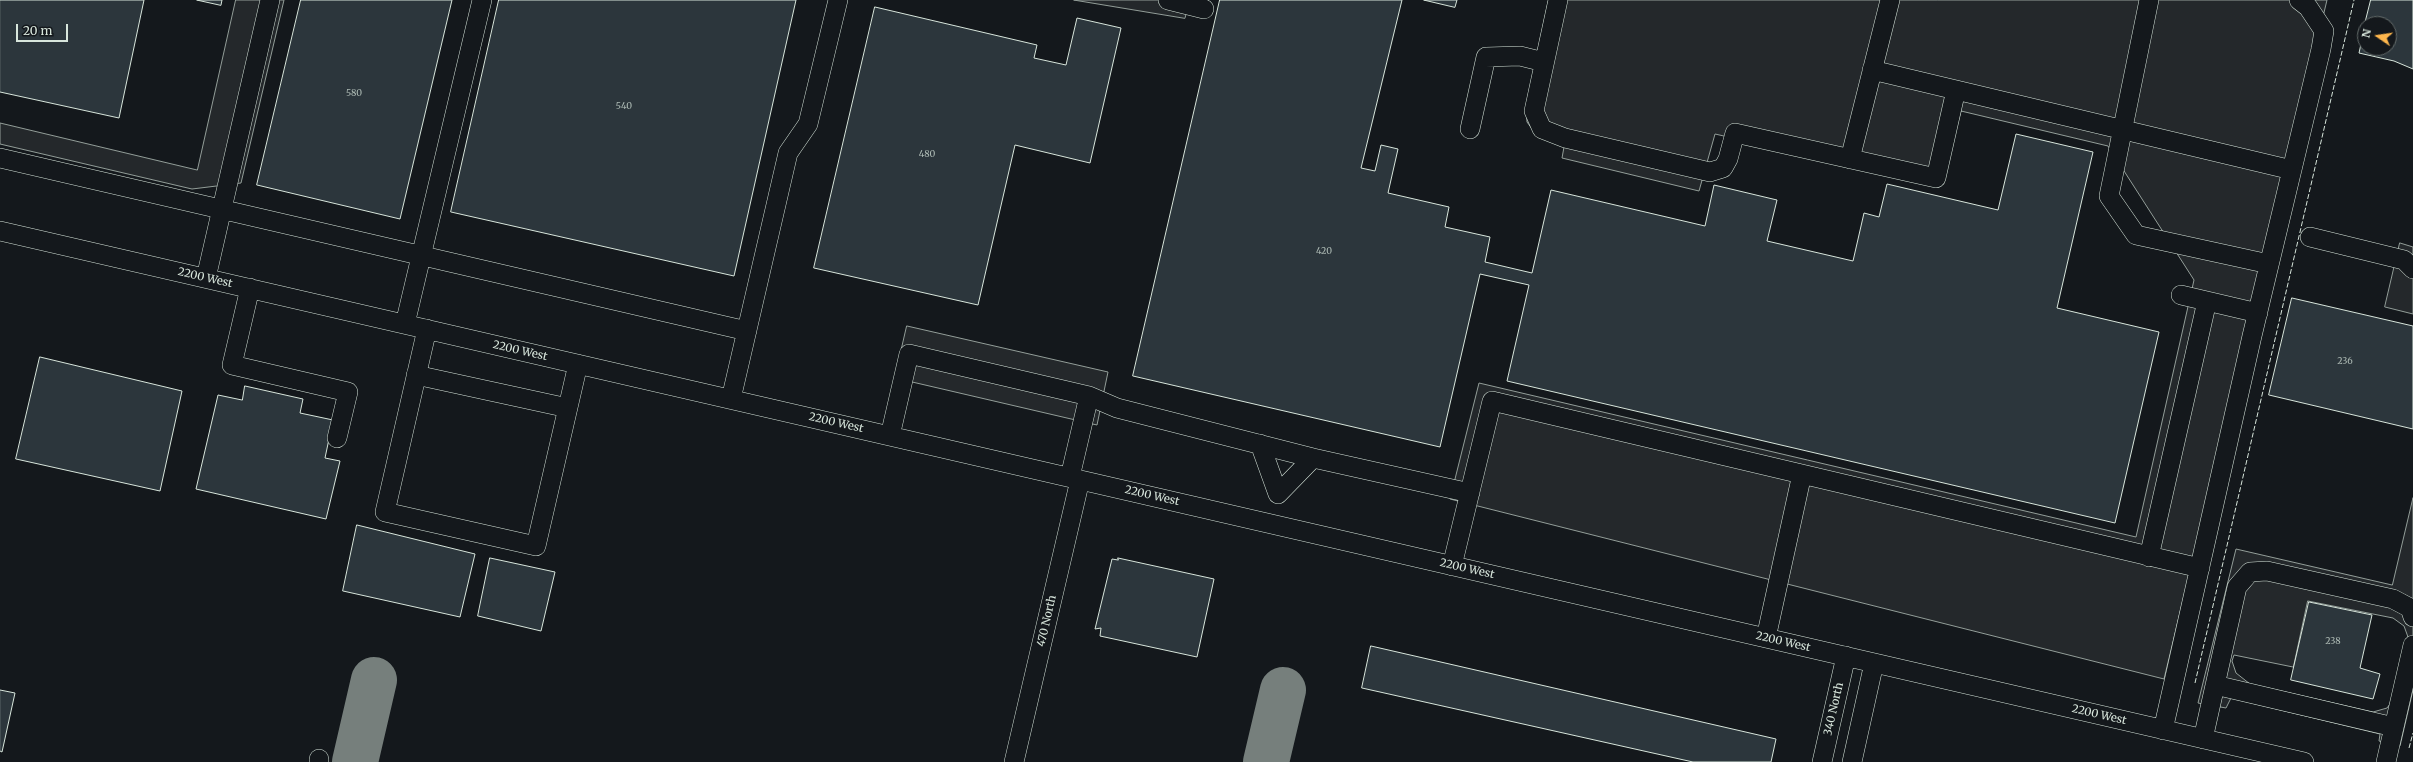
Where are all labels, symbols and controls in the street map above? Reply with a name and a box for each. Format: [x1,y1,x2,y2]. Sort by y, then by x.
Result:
scale bar [18,16,70,42]
north arrow [2357,16,2397,56]
text: 20 m [23,23,52,38]
text: N [2358,28,2374,39]
house number: 580 [346,88,362,98]
house number: 540 [616,101,632,111]
house number: 480 [919,149,935,159]
house number: 420 [1316,246,1332,256]
street label: 2200 West [176,265,234,291]
street label: 2200 West [491,338,549,364]
house number: 236 [2337,356,2353,366]
street label: 2200 West [807,410,865,436]
street label: 2200 West [1123,483,1181,509]
street label: 2200 West [1438,556,1496,582]
street label: 470 North [1035,594,1059,648]
street label: 2200 West [1754,629,1812,655]
house number: 238 [2325,636,2341,646]
street label: 340 North [1822,681,1846,737]
street label: 2200 West [2070,702,2128,728]

